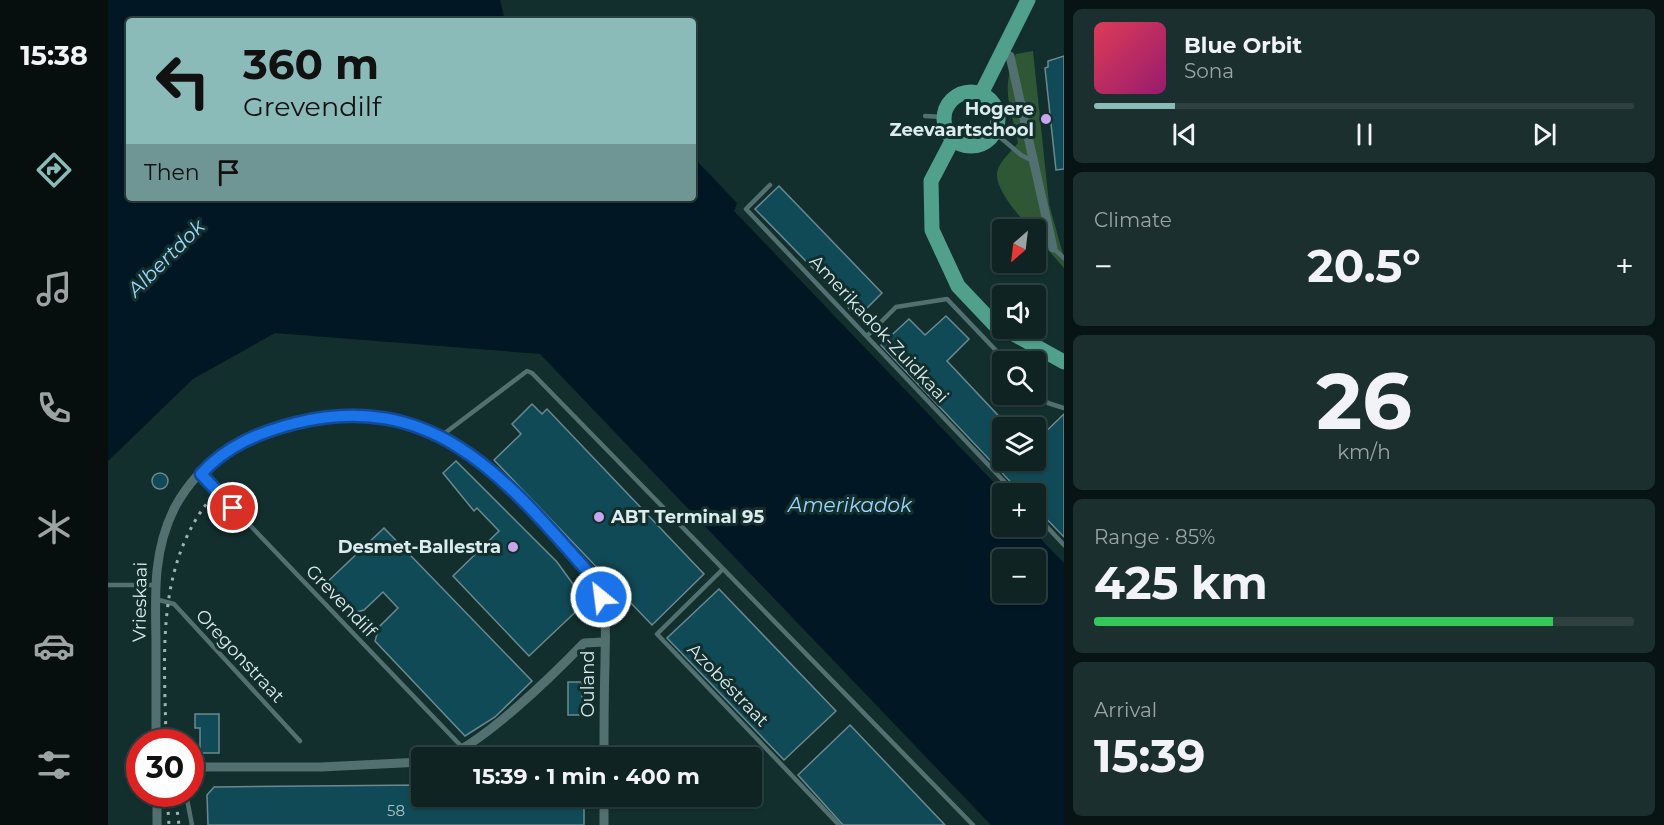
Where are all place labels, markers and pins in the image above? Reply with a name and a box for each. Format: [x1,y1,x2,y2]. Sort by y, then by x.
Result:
place label: Hogere Zeevaartschool [889,98,1034,141]
marker: Hogere Zeevaartschool [1039,112,1053,126]
pin [207,482,258,533]
place label: ABT Terminal 95 [610,506,765,528]
marker: ABT Terminal 95 [592,510,606,524]
place label: Desmet-Ballestra [338,536,501,558]
marker: Desmet-Ballestra [506,540,520,554]

